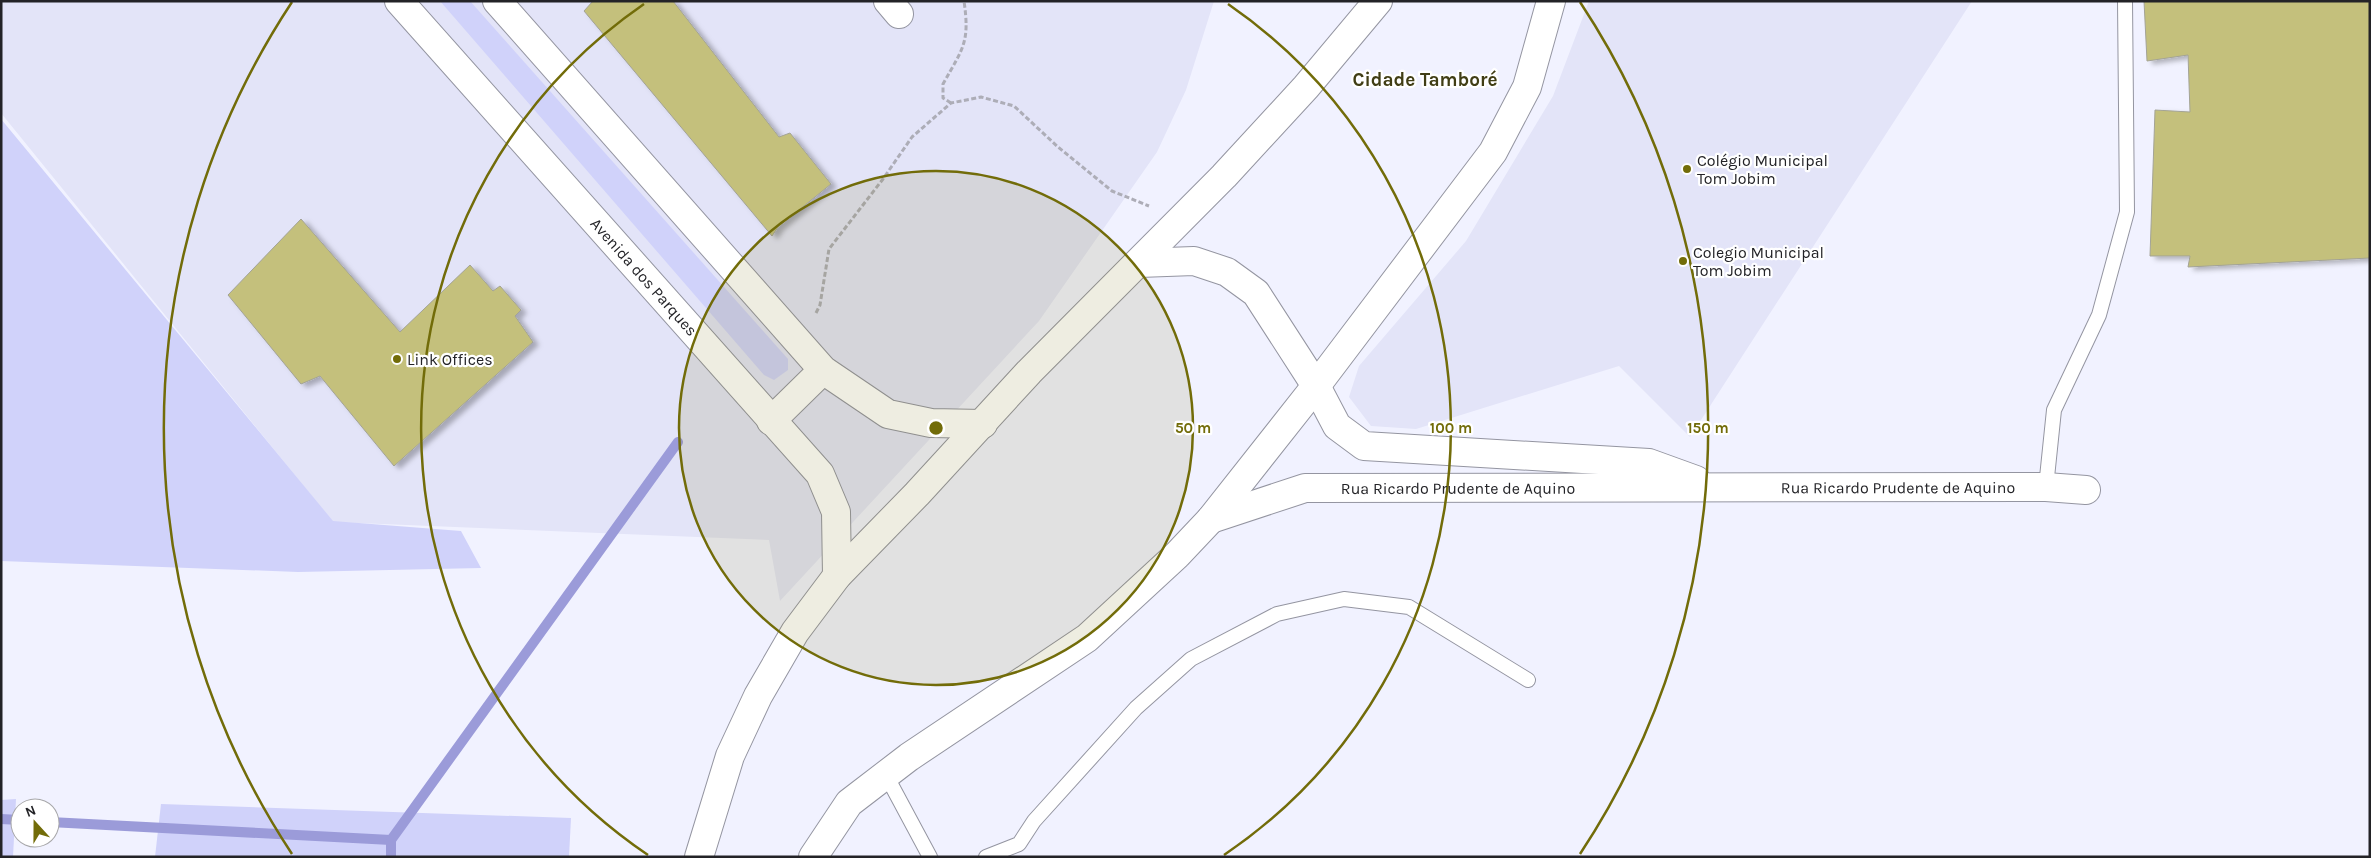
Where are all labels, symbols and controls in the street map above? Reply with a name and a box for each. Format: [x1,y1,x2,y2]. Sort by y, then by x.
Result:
district label: Cidade Tamboré [1353,69,1497,91]
place label: Colégio Municipal Tom Jobim [1697,151,1828,188]
marker: Colégio Municipal Tom Jobim [1681,163,1693,175]
street label: Avenida dos Parques [587,214,702,339]
place label: Colegio Municipal Tom Jobim [1693,243,1824,280]
marker: Colegio Municipal Tom Jobim [1677,255,1689,267]
place label: Link Offices [407,350,493,369]
marker: Link Offices [391,353,403,365]
centre of rings [927,419,945,437]
text: 50 m [1175,419,1211,437]
text: 100 m [1430,419,1472,437]
text: 150 m [1687,419,1729,437]
street label: Rua Ricardo Prudente de Aquino [1341,478,1575,497]
street label: Rua Ricardo Prudente de Aquino [1781,478,2015,497]
north arrow [10,798,60,848]
text: N [23,802,38,821]

